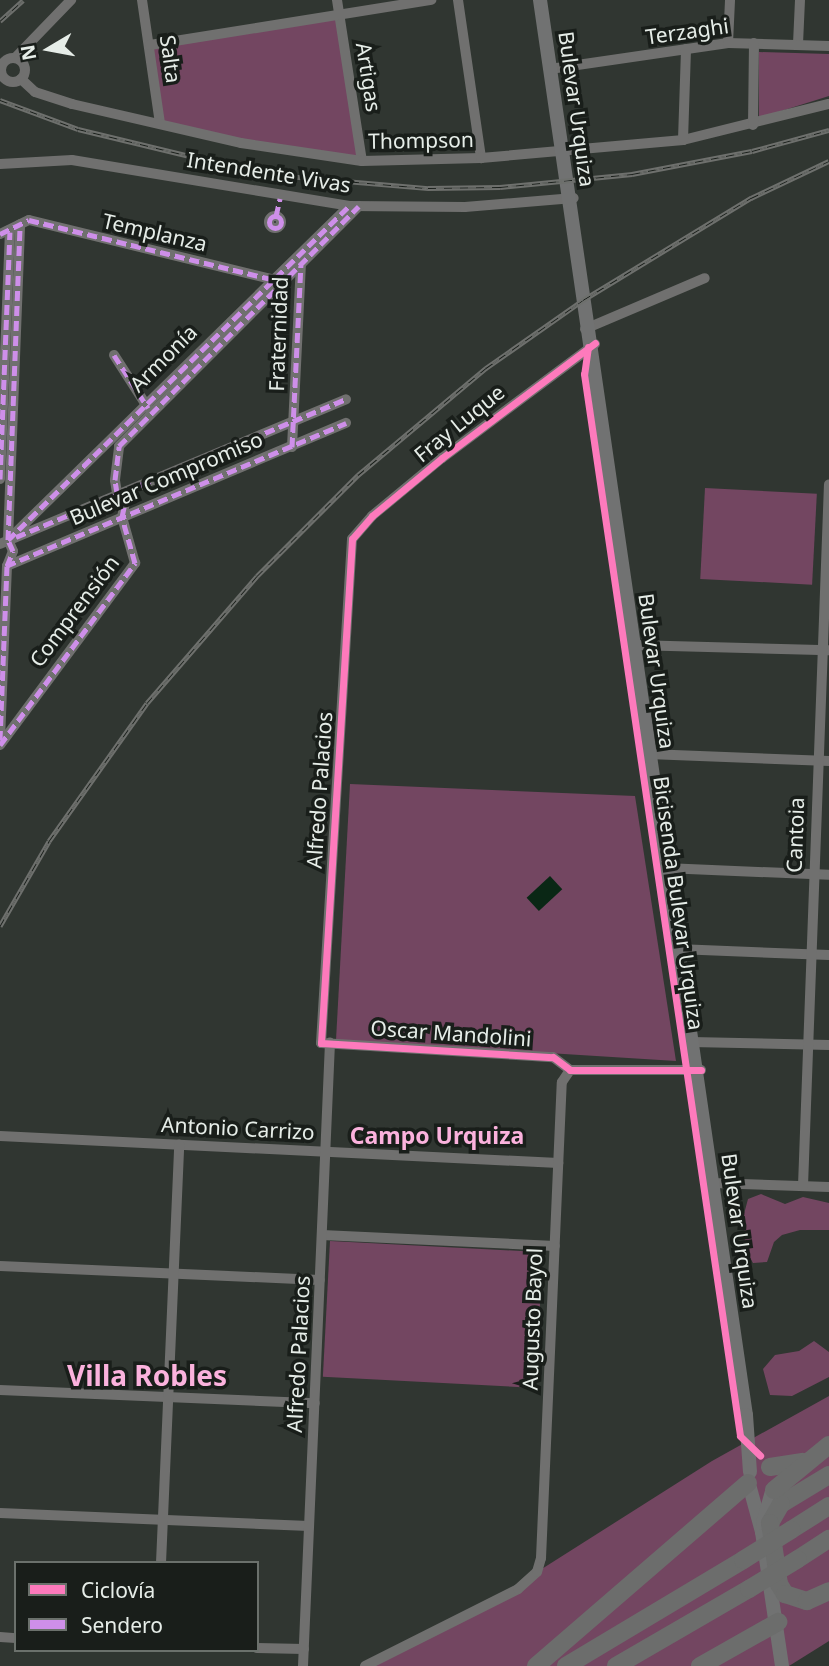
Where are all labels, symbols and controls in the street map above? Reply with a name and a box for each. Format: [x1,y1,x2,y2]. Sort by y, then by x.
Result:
street label: Terzaghi [644,13,730,49]
north arrow [14,14,84,84]
street label: Bulevar Urquiza [554,30,600,188]
street label: Salta [155,33,187,85]
street label: Artigas [351,41,387,113]
text: N [14,43,42,63]
street label: Thompson [368,126,474,154]
street label: Intendente Vivas [185,147,353,197]
street label: Templanza [100,208,210,256]
street label: Fraternidad [263,276,293,392]
street label: Armonía [124,319,202,397]
street label: Fray Luque [409,379,509,467]
street label: Bulevar Compromiso [66,426,266,530]
street label: Comprensión [24,550,124,672]
street label: Bulevar Urquiza [634,592,680,750]
street label: Alfredo Palacios [301,711,337,869]
street label: Bicisenda Bulevar Urquiza [649,774,709,1032]
street label: Cantoia [781,797,809,873]
street label: Oscar Mandolini [370,1015,532,1051]
street label: Antonio Carrizo [161,1111,315,1145]
district label: Campo Urquiza [350,1121,524,1149]
street label: Bulevar Urquiza [717,1152,763,1310]
street label: Augusto Bayol [517,1247,547,1391]
street label: Alfredo Palacios [281,1275,315,1433]
district label: Villa Robles [67,1358,227,1392]
legend [14,1561,259,1652]
text: Ciclovía [81,1576,155,1604]
text: Sendero [81,1611,163,1639]

